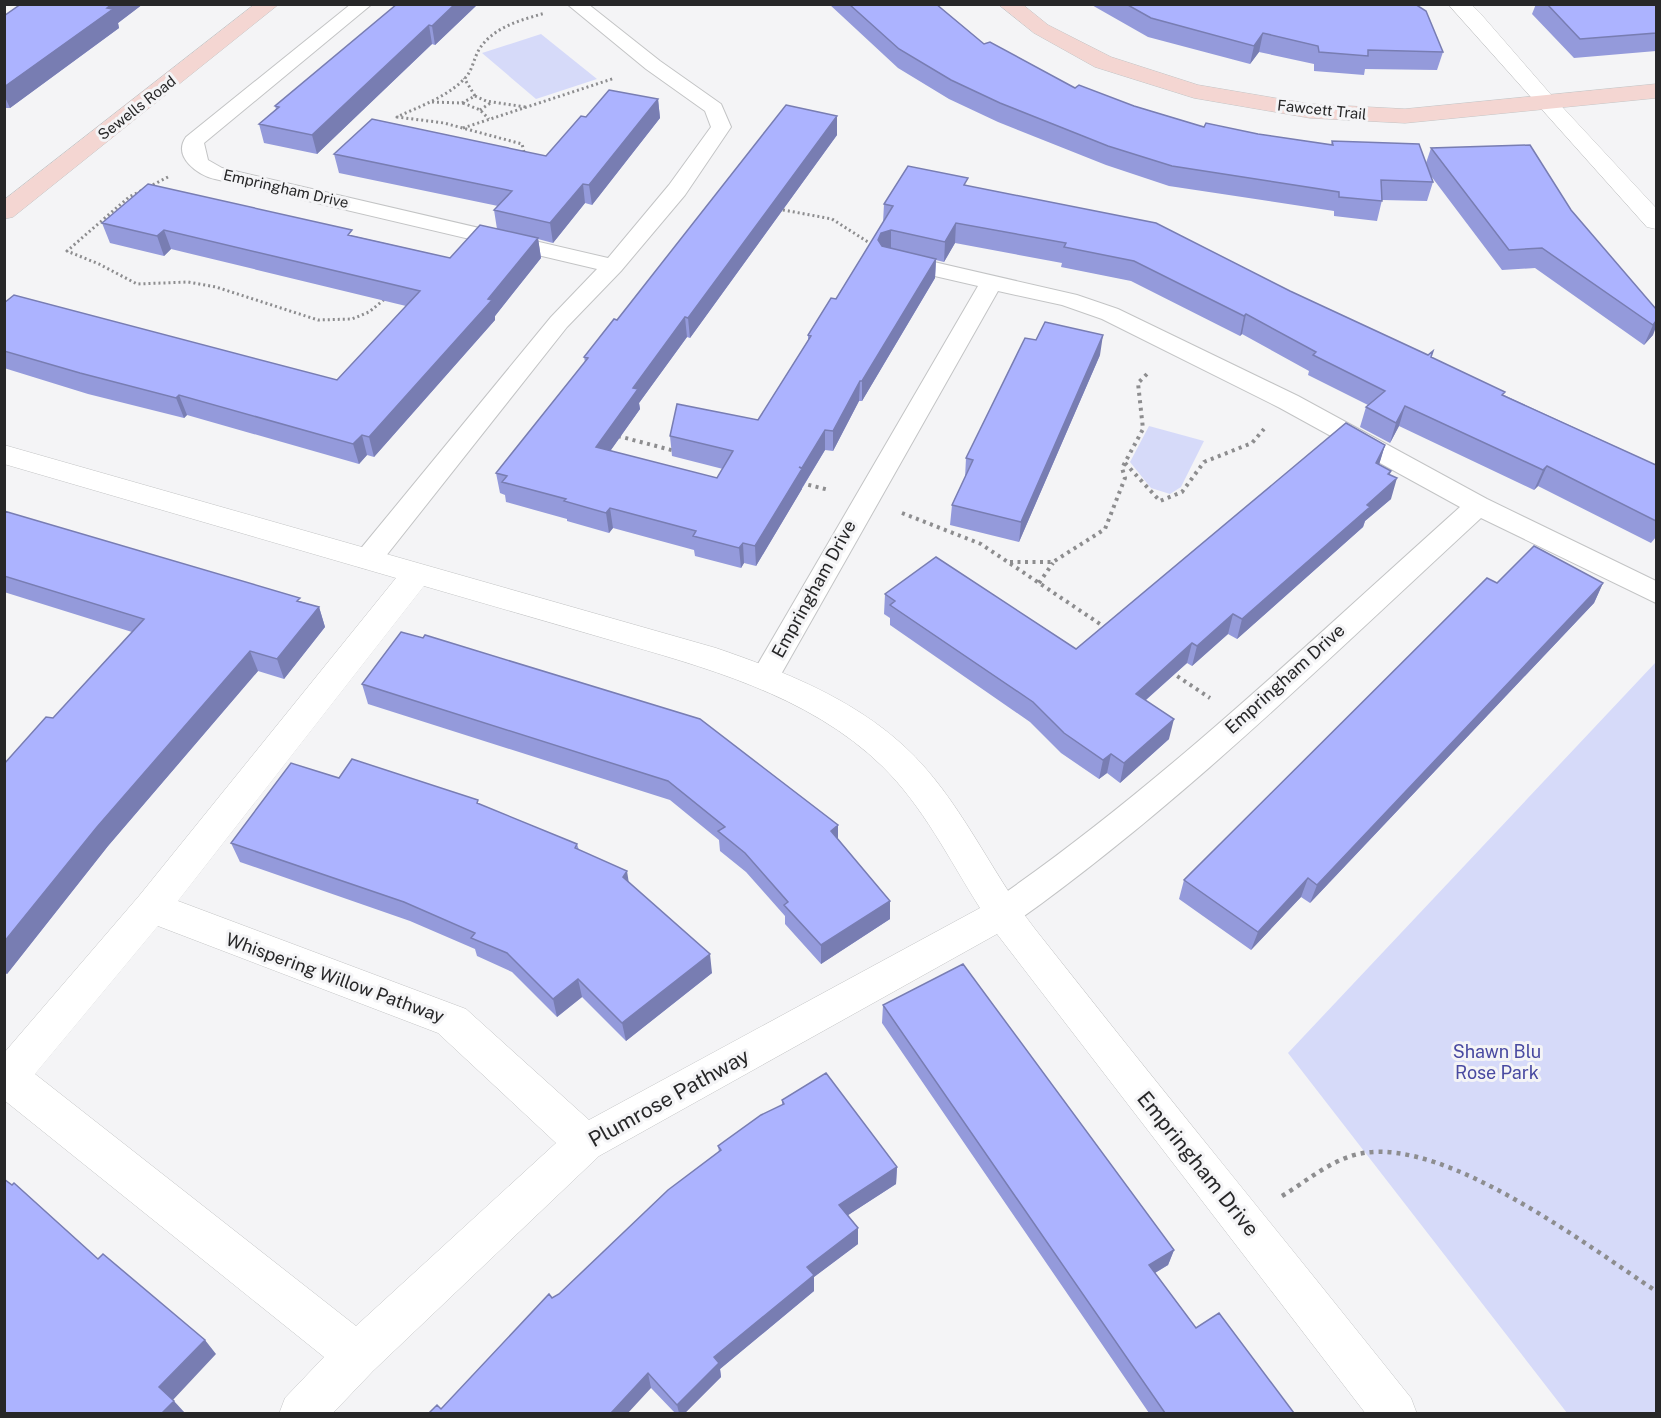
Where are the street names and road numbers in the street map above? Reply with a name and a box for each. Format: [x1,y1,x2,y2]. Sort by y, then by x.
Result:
street label: Sewells Road [94,72,179,143]
street label: Fawcett Trail [1276,96,1368,123]
street label: Empringham Drive [222,166,350,211]
street label: Empringham Drive [767,516,860,661]
street label: Empringham Drive [1221,619,1349,738]
street label: Whispering Willow Pathway [223,928,447,1027]
street label: Plumrose Pathway [584,1043,754,1152]
street label: Empringham Drive [1132,1086,1265,1241]

